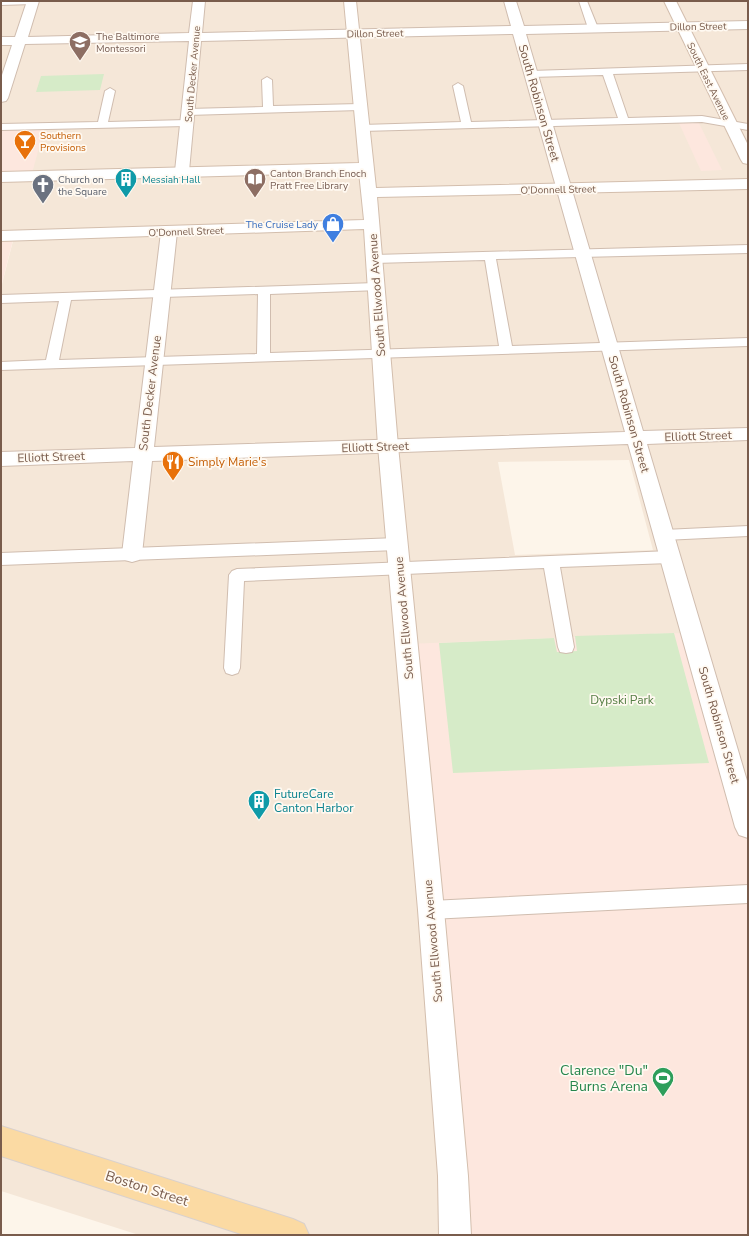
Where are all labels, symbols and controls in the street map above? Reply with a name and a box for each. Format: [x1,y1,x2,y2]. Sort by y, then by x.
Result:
street label: Dillon Street [670,19,727,34]
street label: South Decker Avenue [182,25,204,123]
street label: Dillon Street [347,26,404,41]
school or university icon: The Baltimore Montessori [67,29,93,62]
place label: The Baltimore Montessori [96,30,159,56]
street label: South East Avenue [683,40,733,123]
street label: South Robinson Street [515,43,564,164]
bar icon: Southern Provisions [12,128,38,161]
place label: Southern Provisions [40,129,86,155]
building icon: Messiah Hall [113,166,139,199]
library icon: Canton Branch Enoch Pratt Free Library [242,166,268,199]
place label: Canton Branch Enoch Pratt Free Library [270,167,366,193]
church icon: Church on the Square [30,172,56,205]
place label: Church on the Square [58,173,107,199]
place label: Messiah Hall [142,173,200,187]
street label: O'Donnell Street [520,182,596,198]
shop icon: The Cruise Lady [320,211,346,244]
place label: The Cruise Lady [246,218,319,232]
street label: O'Donnell Street [148,224,224,240]
street label: South Ellwood Avenue [365,233,389,357]
street label: South Decker Avenue [135,334,165,452]
street label: South Robinson Street [605,354,654,475]
street label: Elliott Street [664,427,733,445]
street label: Elliott Street [341,438,410,456]
street label: Elliott Street [17,448,86,466]
restaurant icon: Simply Marie's [160,449,186,482]
place label: Simply Marie's [188,454,267,470]
street label: South Ellwood Avenue [391,556,417,680]
street label: South Robinson Street [695,665,744,786]
park label: Dypski Park [590,692,655,708]
place label: FutureCare Canton Harbor [274,786,354,816]
building icon: FutureCare Canton Harbor [246,788,272,821]
street label: South Ellwood Avenue [420,879,446,1003]
place label: Clarence "Du" Burns Arena [560,1061,648,1096]
sports icon: Clarence "Du" Burns Arena [650,1065,676,1098]
street label: Boston Street [103,1166,191,1211]

